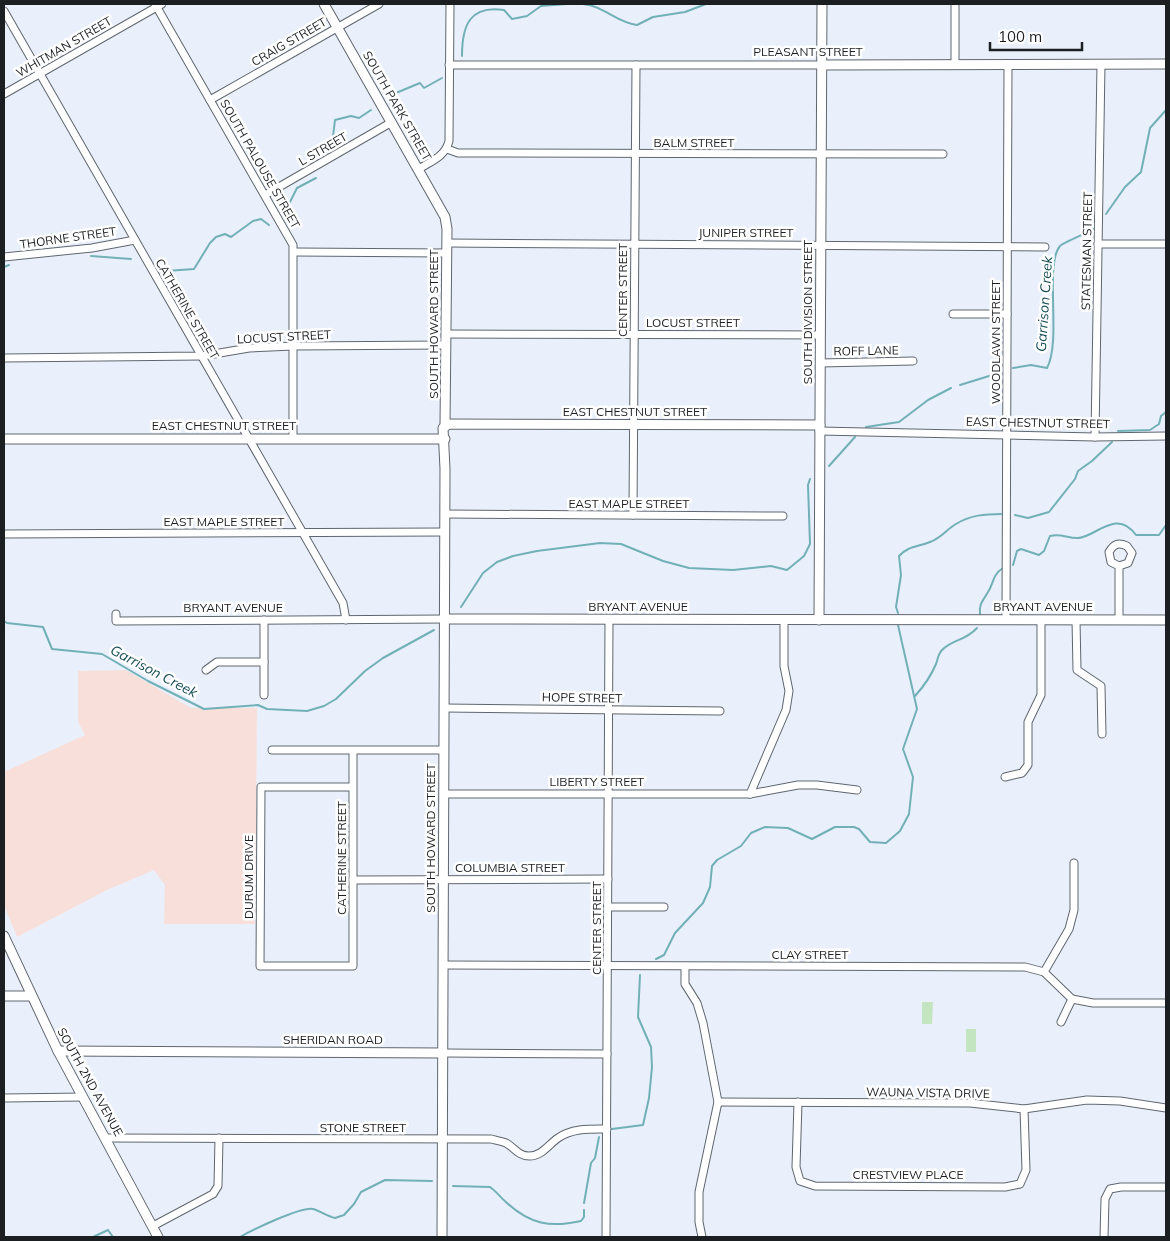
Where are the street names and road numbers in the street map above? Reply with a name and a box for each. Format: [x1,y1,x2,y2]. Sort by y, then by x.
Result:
street label: WHITMAN STREET [13,13,115,80]
street label: CRAIG STREET [249,14,330,69]
street label: PLEASANT STREET [753,44,864,59]
street label: SOUTH PARK STREET [360,48,435,164]
street label: SOUTH PALOUSE STREET [217,96,304,232]
street label: L STREET [296,128,350,168]
street label: BALM STREET [654,135,735,150]
street label: STATESMAN STREET [1078,191,1095,310]
street label: THORNE STREET [19,223,118,252]
street label: JUNIPER STREET [698,225,794,240]
street label: SOUTH DIVISION STREET [800,239,815,384]
street label: CENTER STREET [615,242,630,337]
street label: SOUTH HOWARD STREET [426,249,441,399]
street label: CATHERINE STREET [152,256,223,363]
street label: WOODLAWN STREET [988,279,1003,404]
street label: LOCUST STREET [646,315,741,330]
street label: LOCUST STREET [237,327,332,346]
street label: ROFF LANE [833,342,899,359]
street label: EAST CHESTNUT STREET [563,404,708,419]
street label: EAST CHESTNUT STREET [966,414,1111,431]
street label: EAST CHESTNUT STREET [152,418,297,433]
street label: EAST MAPLE STREET [568,496,690,511]
street label: EAST MAPLE STREET [163,514,285,529]
street label: BRYANT AVENUE [588,599,688,614]
street label: BRYANT AVENUE [993,599,1093,614]
street label: BRYANT AVENUE [183,600,283,615]
street label: HOPE STREET [542,689,623,706]
street label: SOUTH HOWARD STREET [423,763,438,913]
street label: LIBERTY STREET [550,774,645,789]
street label: CATHERINE STREET [334,800,349,915]
street label: DURUM DRIVE [241,835,256,919]
street label: COLUMBIA STREET [455,860,566,875]
street label: CENTER STREET [589,880,604,975]
street label: CLAY STREET [771,947,849,962]
street label: SOUTH 2ND AVENUE [54,1025,127,1139]
street label: SHERIDAN ROAD [283,1032,383,1047]
street label: WAUNA VISTA DRIVE [866,1084,990,1101]
street label: STONE STREET [320,1120,407,1135]
street label: CRESTVIEW PLACE [852,1167,964,1182]

